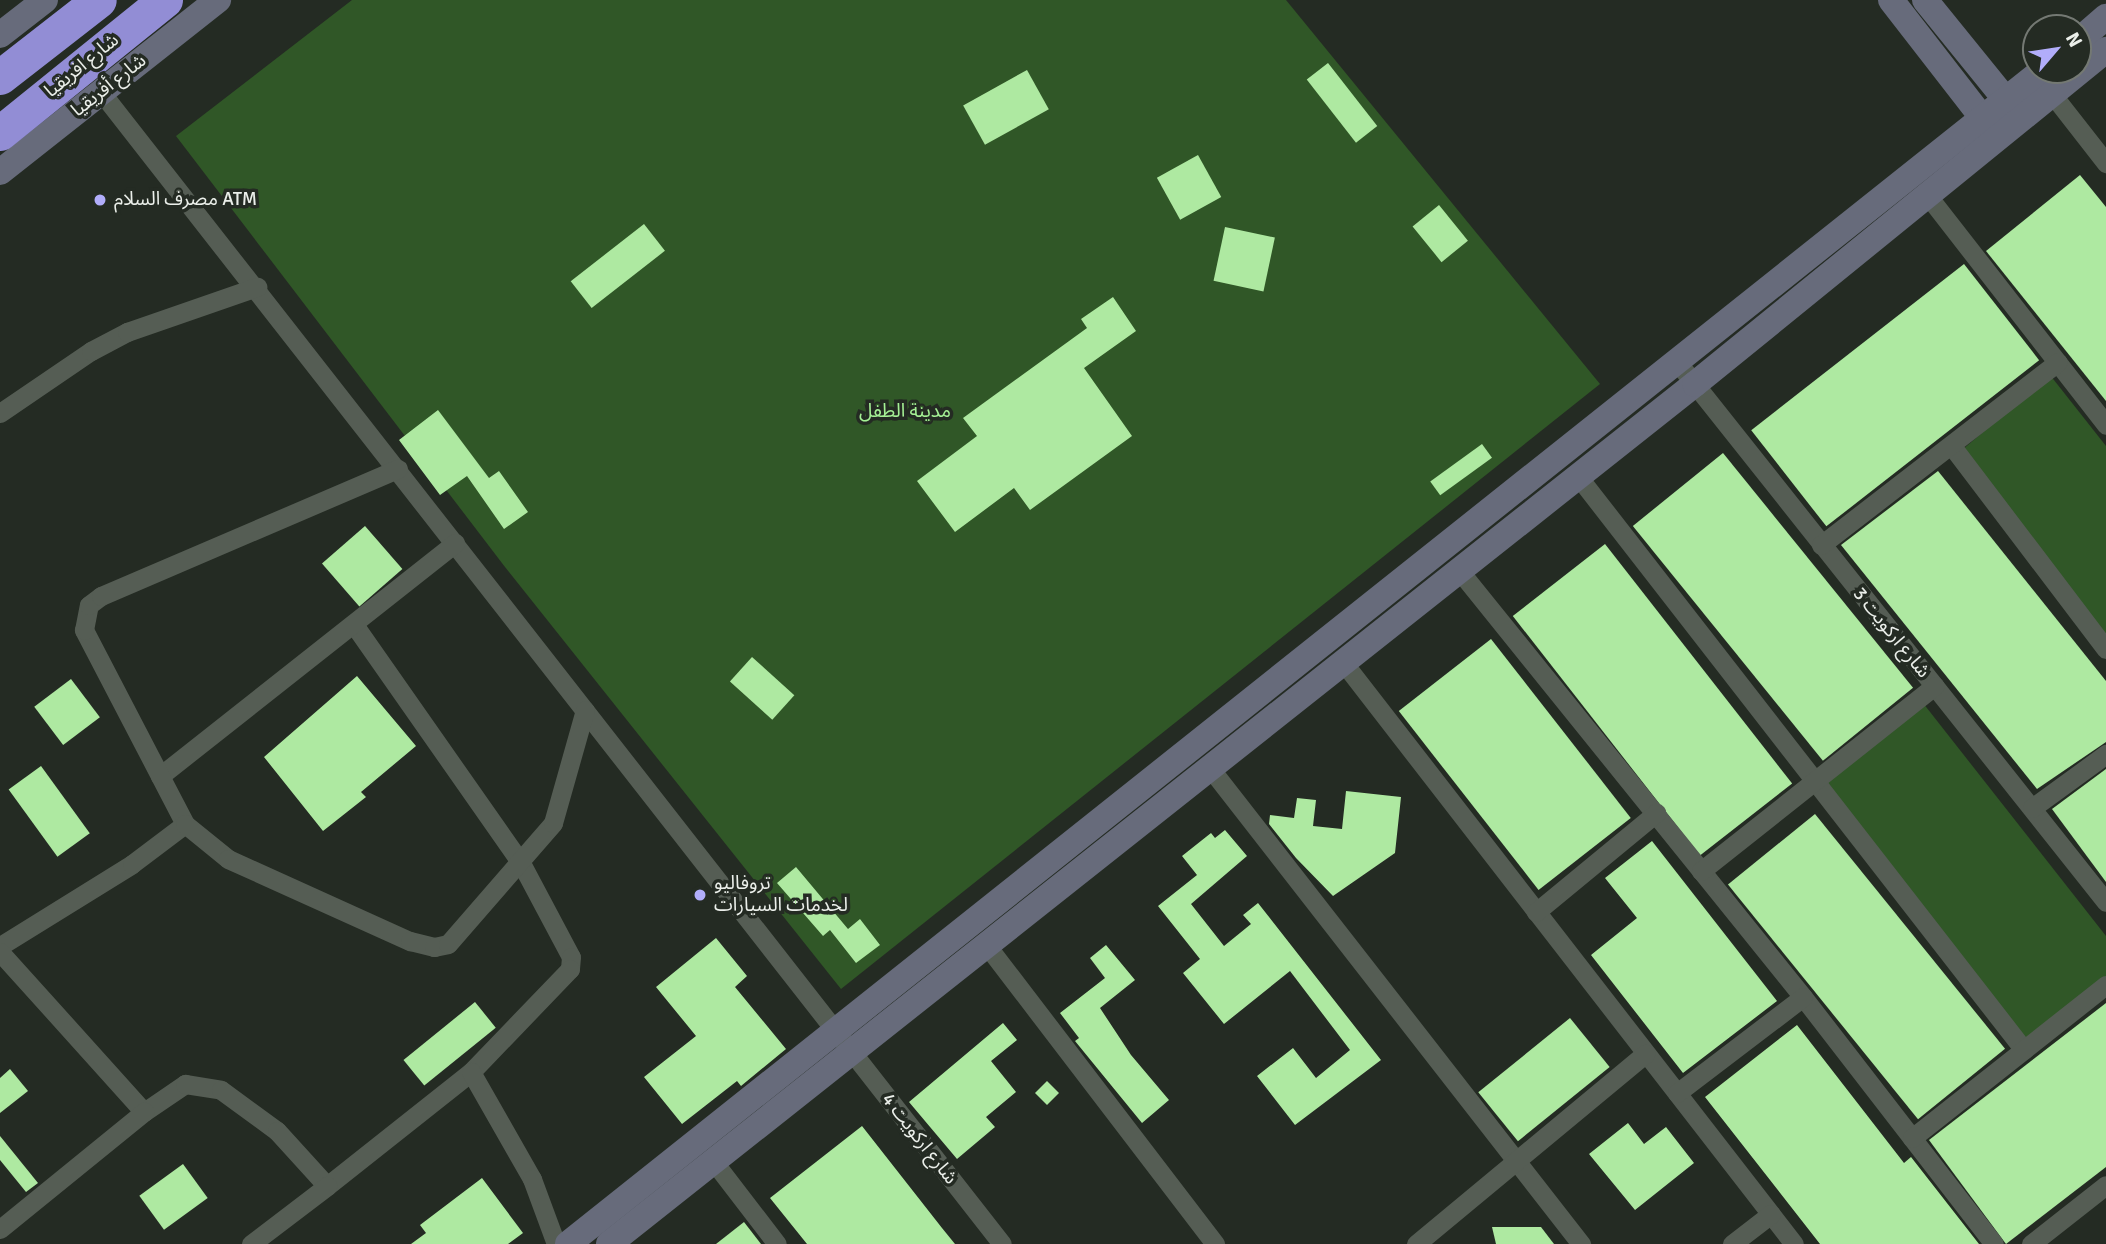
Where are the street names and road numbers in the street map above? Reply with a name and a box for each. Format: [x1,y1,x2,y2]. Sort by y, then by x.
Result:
street label: شارع افريقيا [40,29,124,103]
street label: شارع أفريقيا [67,50,151,122]
street label: شارع اركويت 3 [1848,583,1934,683]
street label: شارع اركويت 4 [876,1089,962,1189]

